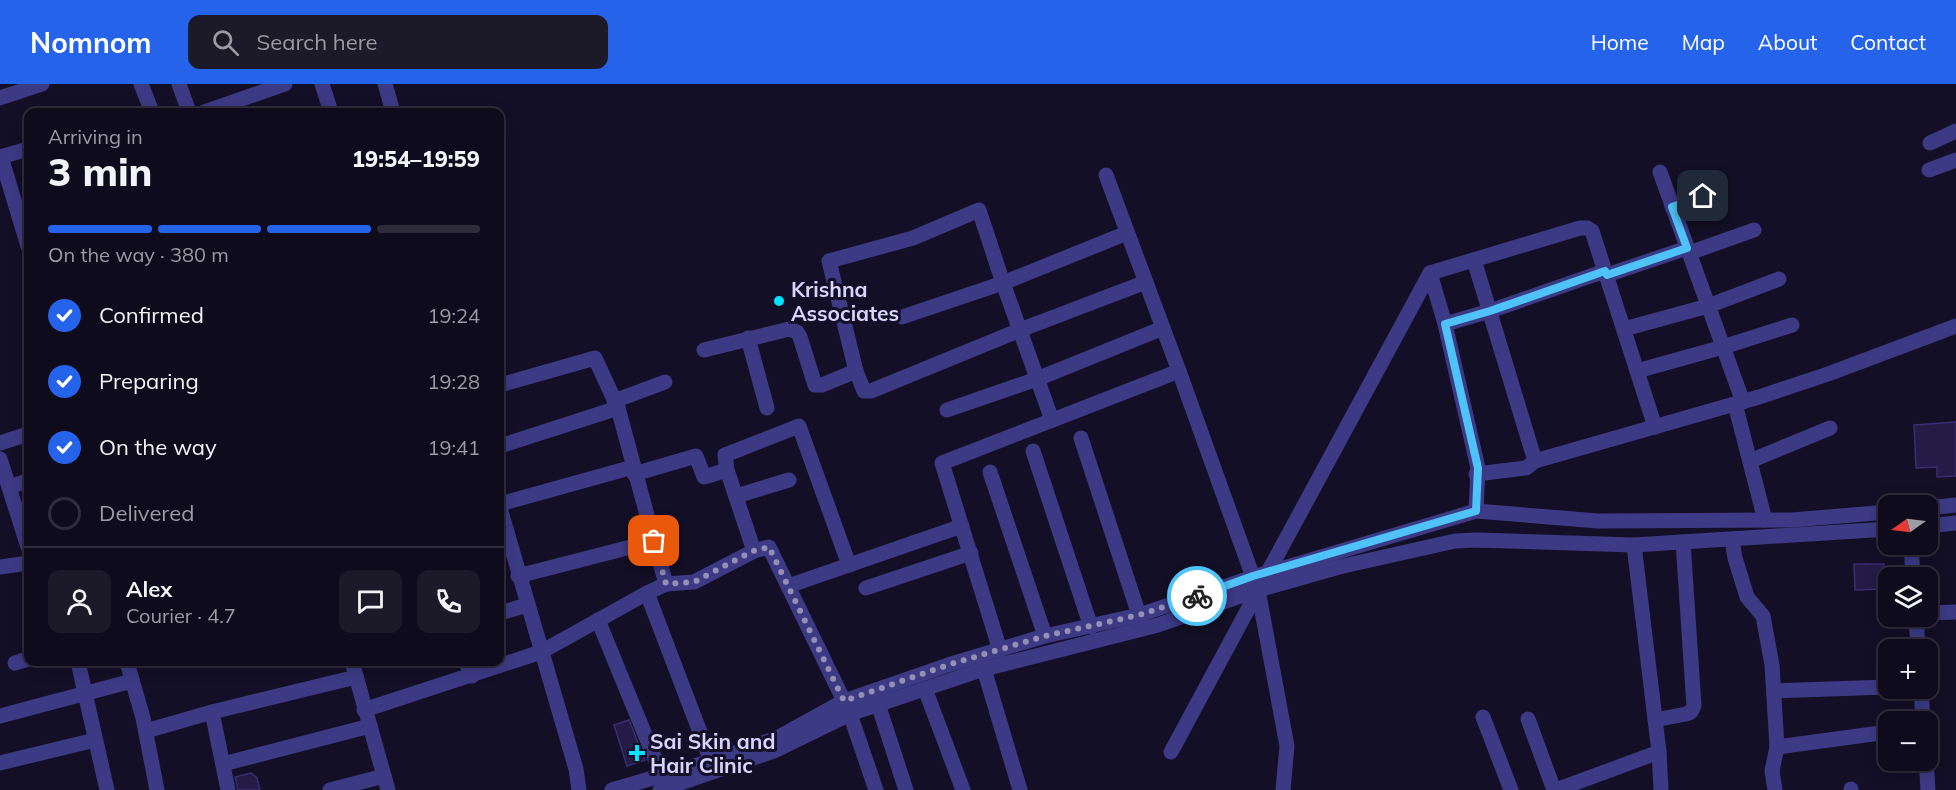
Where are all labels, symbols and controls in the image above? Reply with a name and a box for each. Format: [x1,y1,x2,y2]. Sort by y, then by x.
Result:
search box [188,15,608,69]
text: Nomnom [30,25,152,60]
icon: search [209,26,242,59]
text: Search here [257,28,377,56]
text: Home [1591,29,1649,55]
text: Map [1682,29,1725,55]
text: About [1758,29,1817,55]
text: Contact [1850,29,1926,55]
text: Arriving in [48,124,143,149]
text: 19:54–19:59 [352,145,480,173]
text: 3 min [48,147,153,196]
pin [1677,170,1728,221]
icon: home [1686,179,1719,212]
text: On the way · 380 m [48,242,229,267]
place label: Krishna Associates [791,276,899,326]
marker: Krishna Associates [772,294,786,308]
icon: check [48,299,81,332]
text: Confirmed [99,301,204,329]
text: 19:24 [427,303,480,328]
icon: check [48,365,81,398]
text: Preparing [99,367,199,395]
text: 19:28 [427,369,480,394]
icon: check [48,431,81,464]
text: On the way [99,433,217,461]
text: 19:41 [427,435,480,460]
north arrow [1878,495,1938,555]
map controls [1878,495,1938,771]
text: Delivered [99,499,194,527]
pin [628,515,679,566]
icon: bag [637,524,670,557]
courier [1167,566,1227,626]
button: layers [1878,567,1938,627]
button: person [48,570,111,633]
button: chat [339,570,402,633]
button: phone [417,570,480,633]
text: Alex [126,575,172,603]
icon: bike [1181,580,1214,613]
text: Courier · 4.7 [126,603,236,628]
button: + [1878,639,1938,699]
button: − [1878,711,1938,771]
place label: Sai Skin and Hair Clinic [650,728,776,778]
marker: Sai Skin and Hair Clinic [628,744,646,762]

